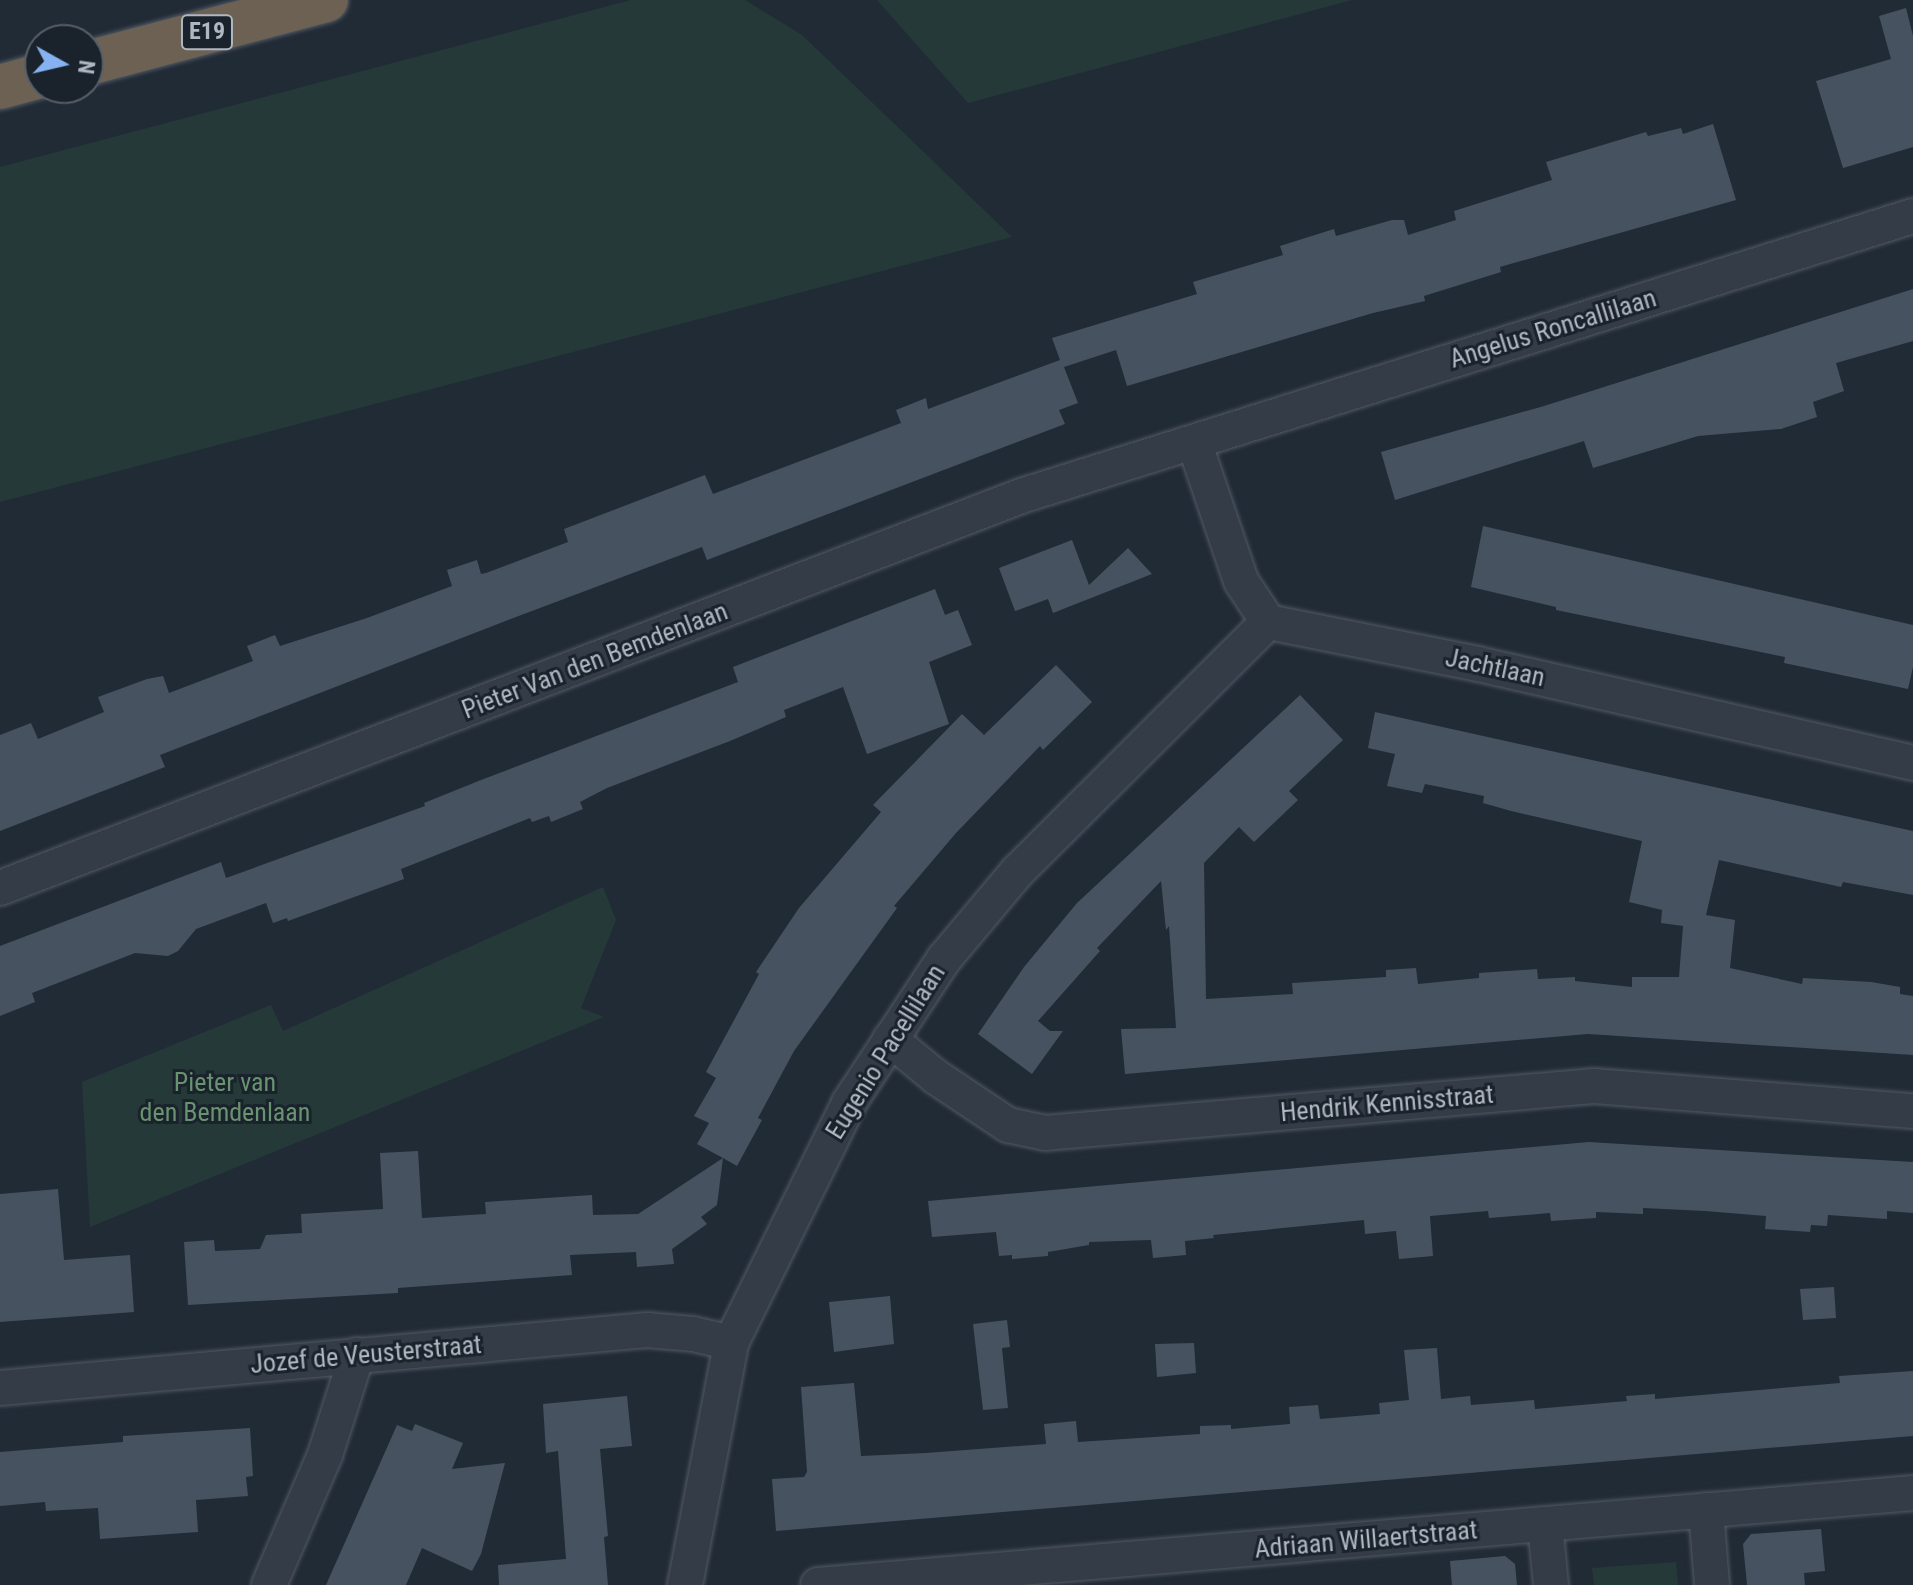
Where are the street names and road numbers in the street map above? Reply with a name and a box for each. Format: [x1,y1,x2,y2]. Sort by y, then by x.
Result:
road number: E19 [179,12,235,52]
street label: Angelus Roncallilaan [1446,283,1660,375]
street label: Pieter Van den Bemdenlaan [458,596,732,726]
street label: Jachtlaan [1442,642,1548,694]
street label: Eugenio Pacellilaan [820,959,952,1145]
street label: Hendrik Kennisstraat [1279,1079,1495,1129]
street label: Jozef de Veusterstraat [249,1329,483,1381]
street label: Adriaan Willaertstraat [1253,1515,1479,1565]

